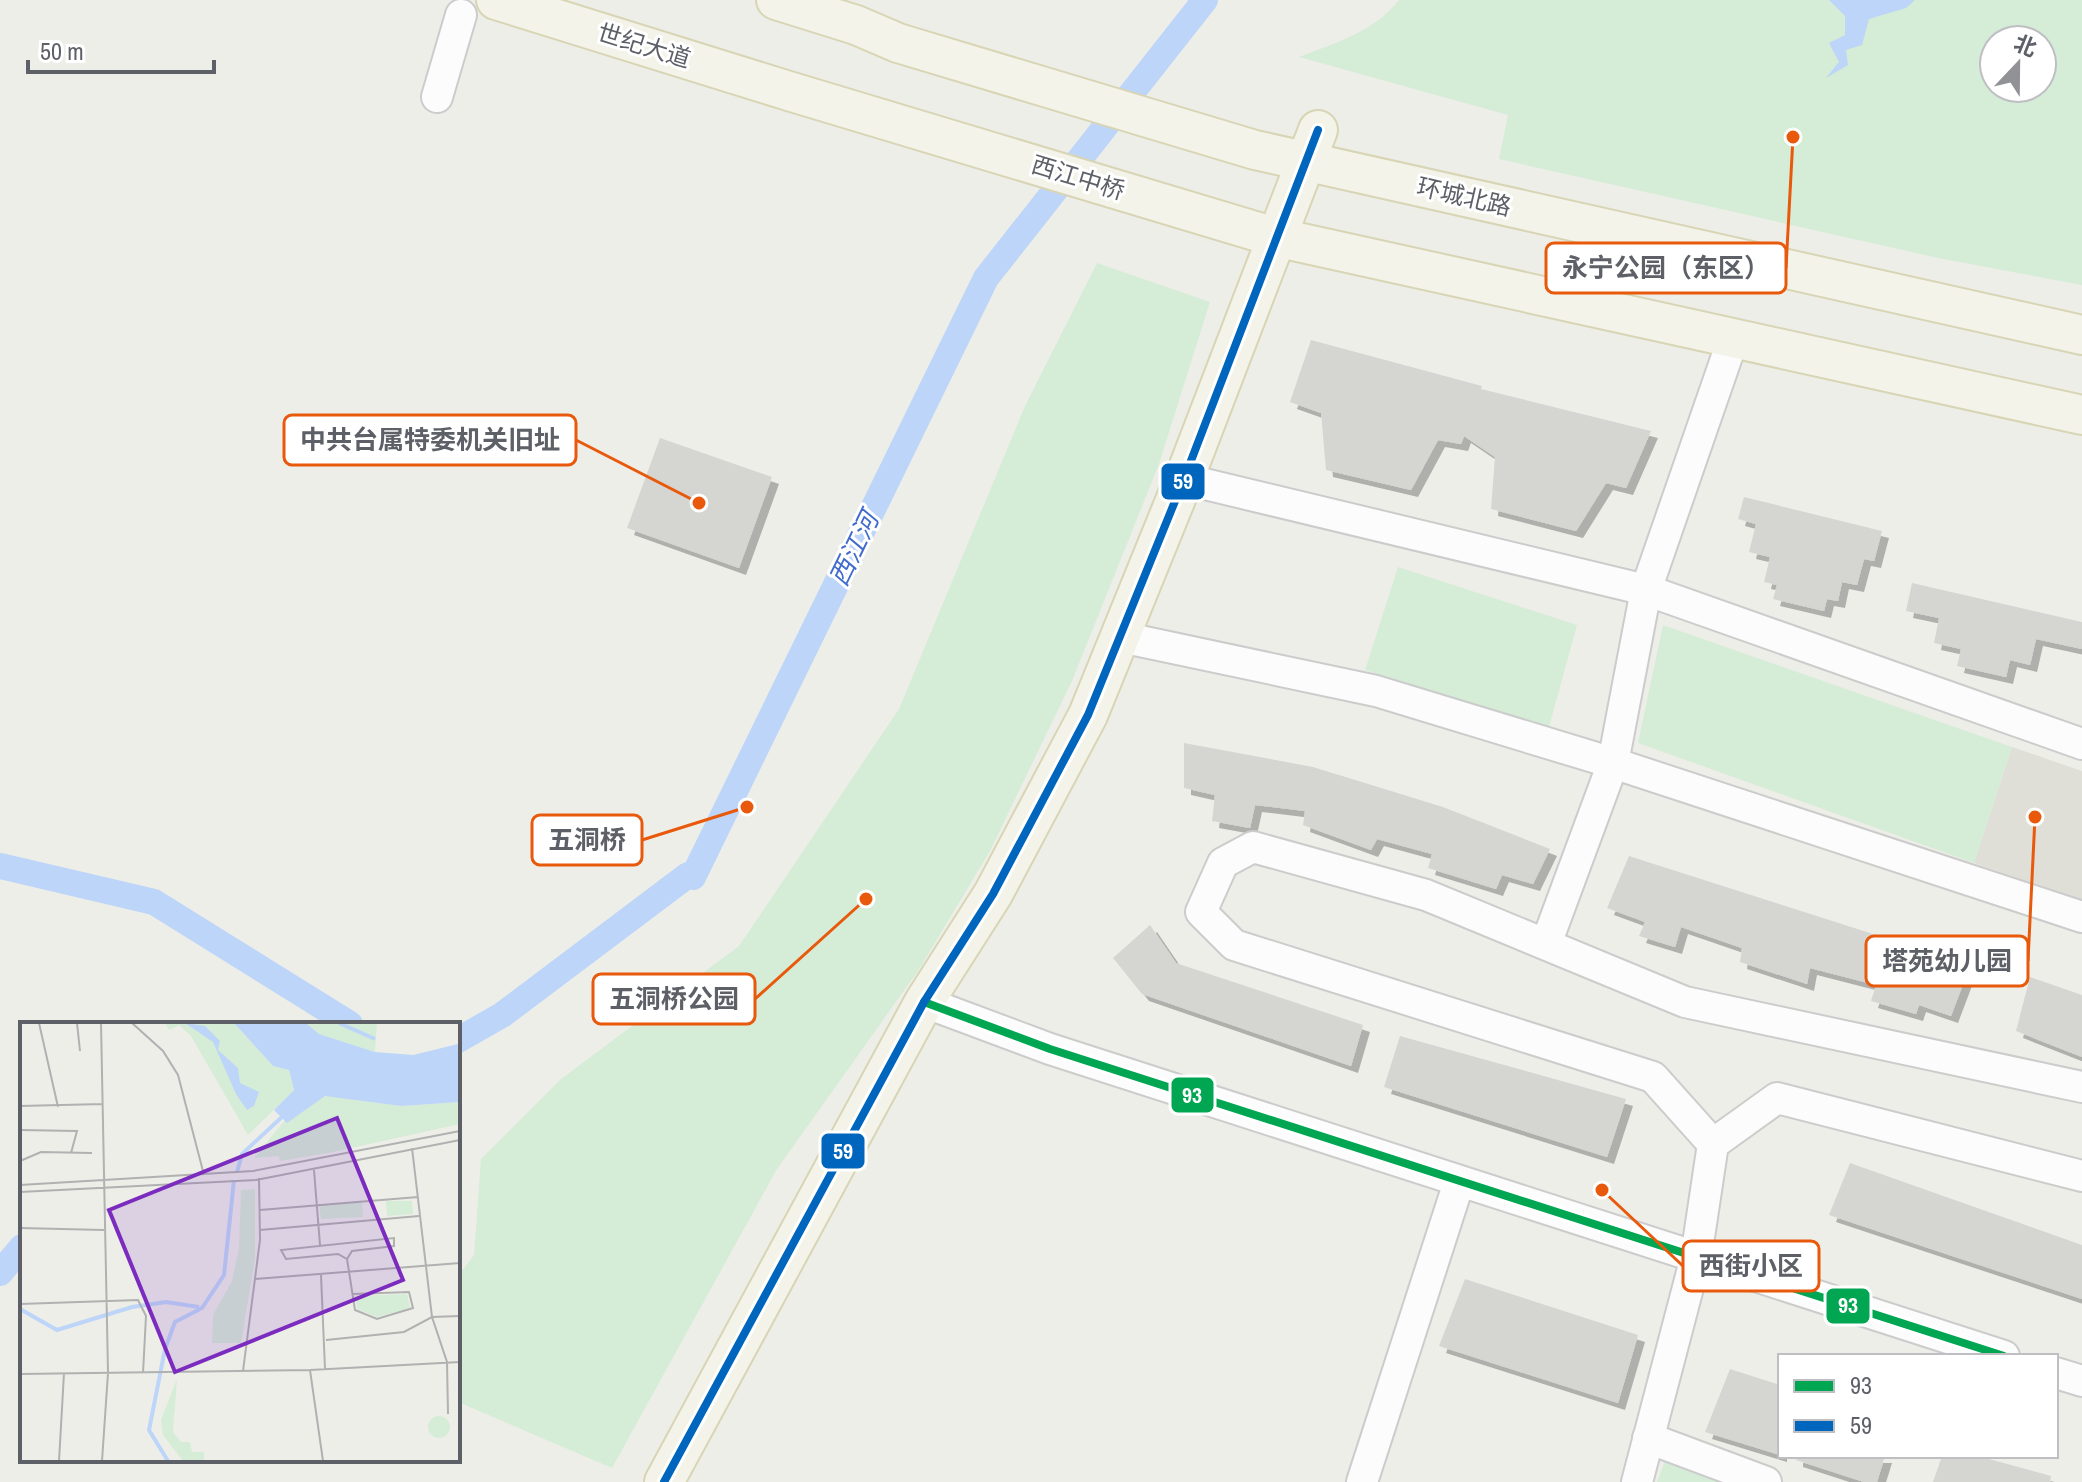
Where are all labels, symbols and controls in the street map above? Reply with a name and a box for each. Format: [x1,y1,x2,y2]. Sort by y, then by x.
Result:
street label: 世纪大道 [594,16,695,74]
scale bar [28,24,214,74]
north arrow [1978,24,2058,104]
text: 北 [2010,27,2041,63]
text: 50 m [40,35,84,67]
street label: 西江中桥 [1028,148,1129,206]
street label: 环城北路 [1414,170,1515,222]
callout: 永宁公园（东区） [1546,243,1786,293]
text: 永宁公园（东区） [1562,250,1770,285]
callout: 中共台属特委机关旧址 [284,415,576,465]
text: 中共台属特委机关旧址 [300,422,560,457]
line badge: 59 [1160,462,1206,501]
text: 59 [1173,466,1193,496]
water label: 西江河 [821,502,889,592]
callout: 五洞桥 [532,815,642,865]
text: 五洞桥 [548,822,626,857]
callout: 塔苑幼儿园 [1866,936,2028,986]
text: 塔苑幼儿园 [1882,943,2012,978]
callout: 五洞桥公园 [593,974,755,1024]
text: 五洞桥公园 [609,981,739,1016]
inset map [20,1022,460,1462]
line badge: 93 [1170,1076,1215,1114]
text: 93 [1182,1080,1202,1110]
line badge: 59 [820,1132,866,1170]
text: 59 [833,1136,853,1166]
callout: 西街小区 [1683,1241,1819,1291]
text: 西街小区 [1699,1248,1803,1283]
line badge: 93 [1825,1287,1871,1325]
text: 93 [1838,1290,1858,1320]
legend [1778,1354,2058,1458]
text: 93 [1850,1369,1872,1401]
text: 59 [1850,1409,1872,1441]

